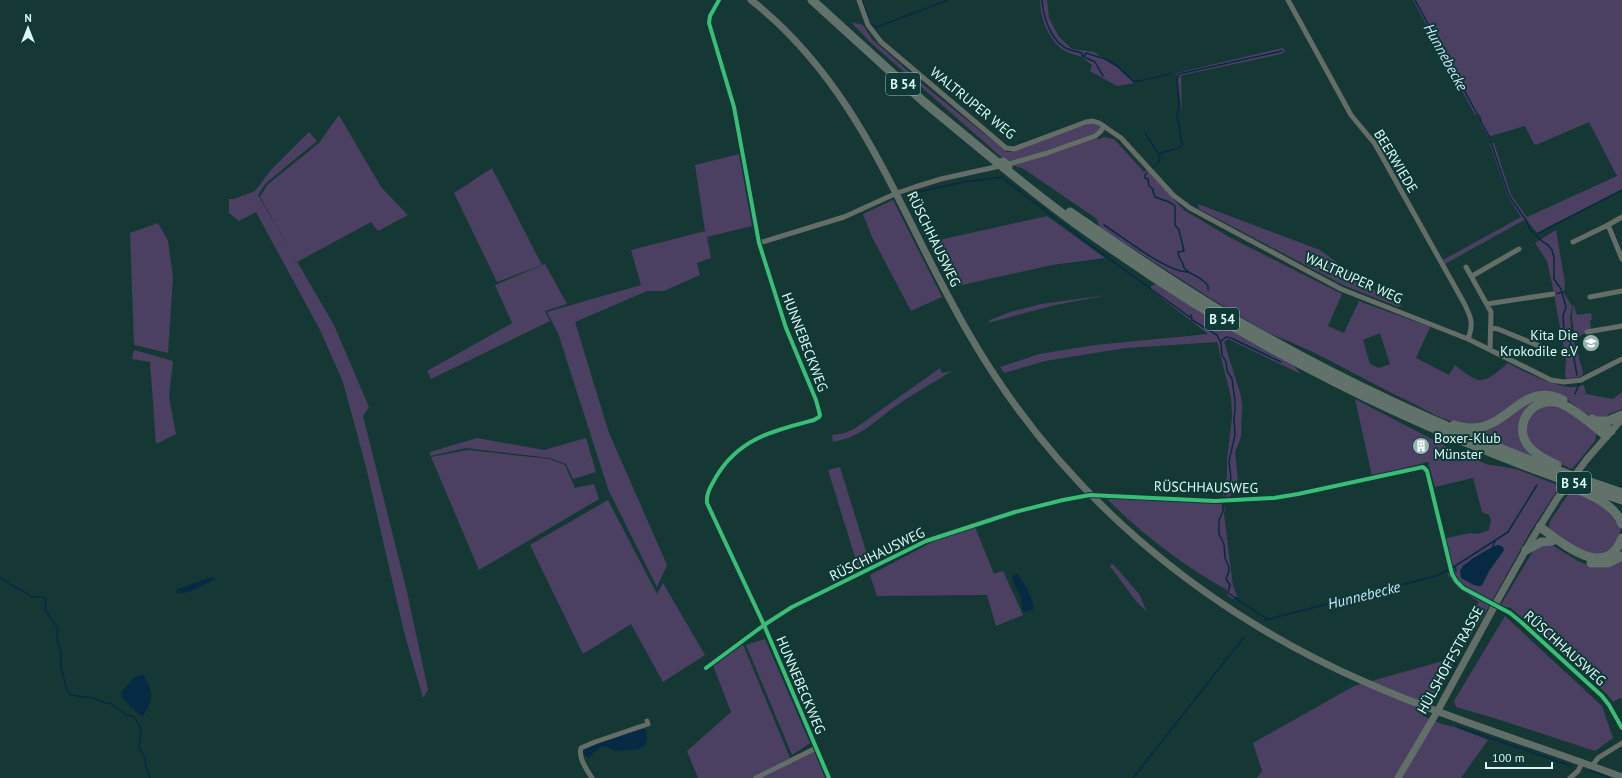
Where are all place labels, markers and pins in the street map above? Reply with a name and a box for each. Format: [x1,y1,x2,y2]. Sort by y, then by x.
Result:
place label: Kita Die Krokodile e.V [1500,326,1578,360]
school or university icon: Kita Die Krokodile e.V [1581,333,1601,353]
place label: Boxer-Klub Münster [1434,429,1501,463]
building icon: Boxer-Klub Münster [1411,436,1431,456]

